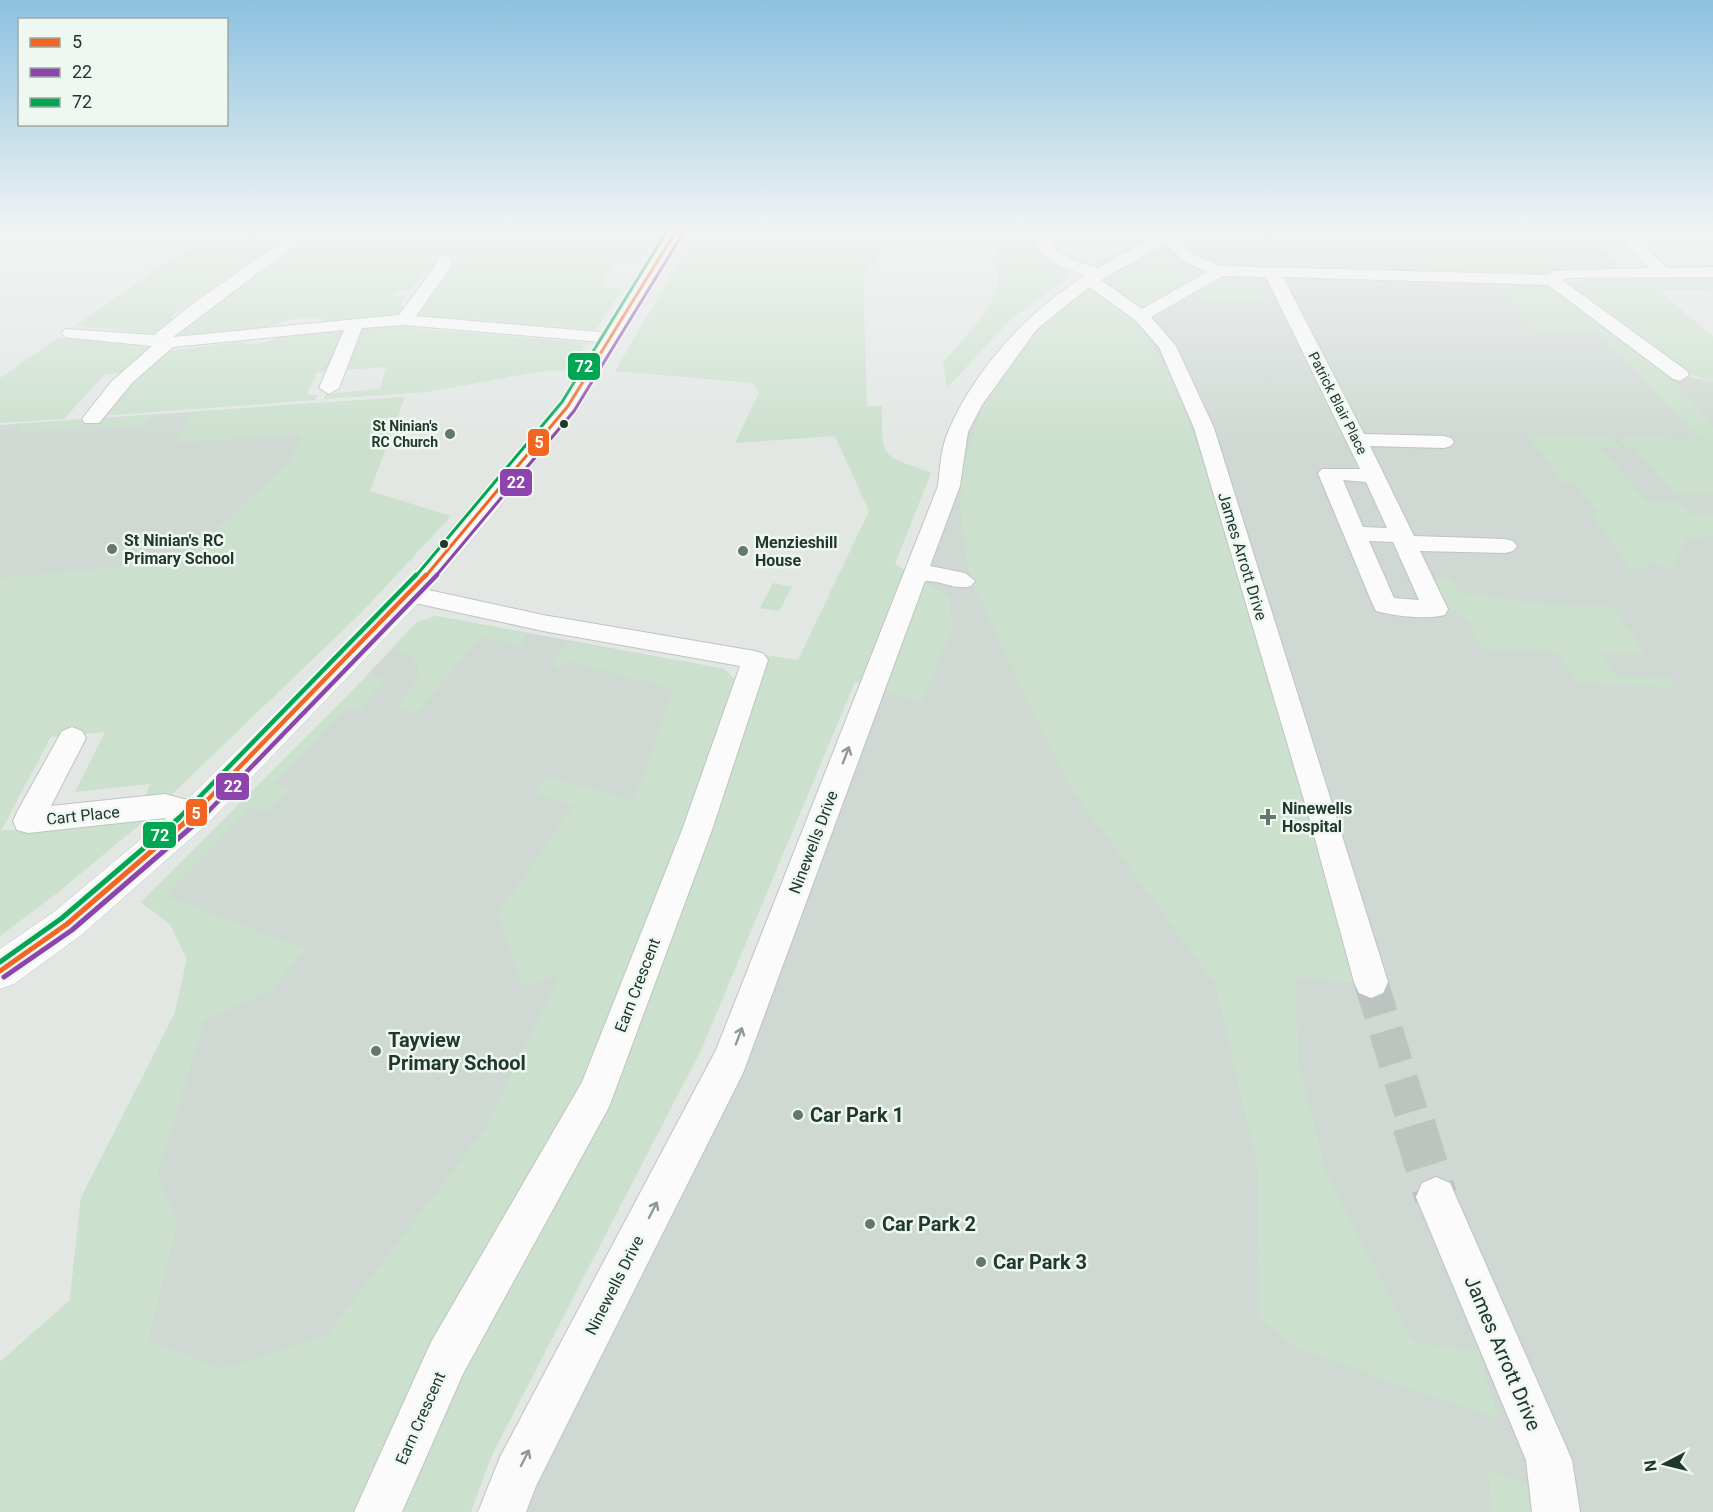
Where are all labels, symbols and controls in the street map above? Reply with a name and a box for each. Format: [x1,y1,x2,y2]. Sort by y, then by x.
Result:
legend [18,18,228,126]
text: 5 [72,31,82,52]
text: 22 [72,61,92,82]
text: 72 [72,91,92,112]
street label: Patrick Blair Place [1305,349,1371,457]
line badge: 72 [567,352,601,381]
text: 72 [575,357,593,376]
place label: St Ninian's RC Church [371,418,438,450]
unlabelled marker [558,418,570,430]
marker: St Ninian's RC Church [443,427,457,441]
line badge: 5 [527,428,550,457]
text: 5 [534,433,544,452]
line badge: 22 [499,468,533,497]
text: 22 [507,473,525,492]
street label: James Arrott Drive [1214,490,1271,622]
place label: St Ninian's RC Primary School [124,531,234,568]
place label: Menzieshill House [755,533,838,570]
unlabelled marker [438,538,450,550]
marker: St Ninian's RC Primary School [105,542,119,556]
marker: Menzieshill House [736,544,750,558]
one-way arrow [841,747,852,765]
line badge: 22 [215,772,250,801]
text: 22 [224,777,242,796]
street label: Ninewells Drive [785,788,842,897]
line badge: 5 [185,798,208,827]
place label: Ninewells Hospital [1282,799,1352,836]
street label: Cart Place [45,802,121,829]
text: 5 [191,804,201,823]
marker: Ninewells Hospital [1259,808,1277,826]
line badge: 72 [142,821,177,849]
text: 72 [151,826,169,845]
street label: Earn Crescent [611,935,664,1035]
one-way arrow [735,1027,746,1046]
place label: Tayview Primary School [388,1028,526,1075]
marker: Tayview Primary School [369,1044,383,1058]
place label: Car Park 1 [810,1103,904,1127]
marker: Car Park 1 [791,1108,805,1122]
one-way arrow [647,1202,659,1220]
place label: Car Park 2 [882,1212,976,1236]
marker: Car Park 2 [863,1217,877,1231]
street label: Ninewells Drive [581,1232,648,1338]
place label: Car Park 3 [993,1250,1087,1274]
marker: Car Park 3 [974,1255,988,1269]
street label: James Arrott Drive [1459,1272,1547,1434]
street label: Earn Crescent [392,1369,449,1467]
north arrow [1635,1434,1695,1494]
one-way arrow [520,1450,531,1468]
text: N [1640,1459,1661,1473]

